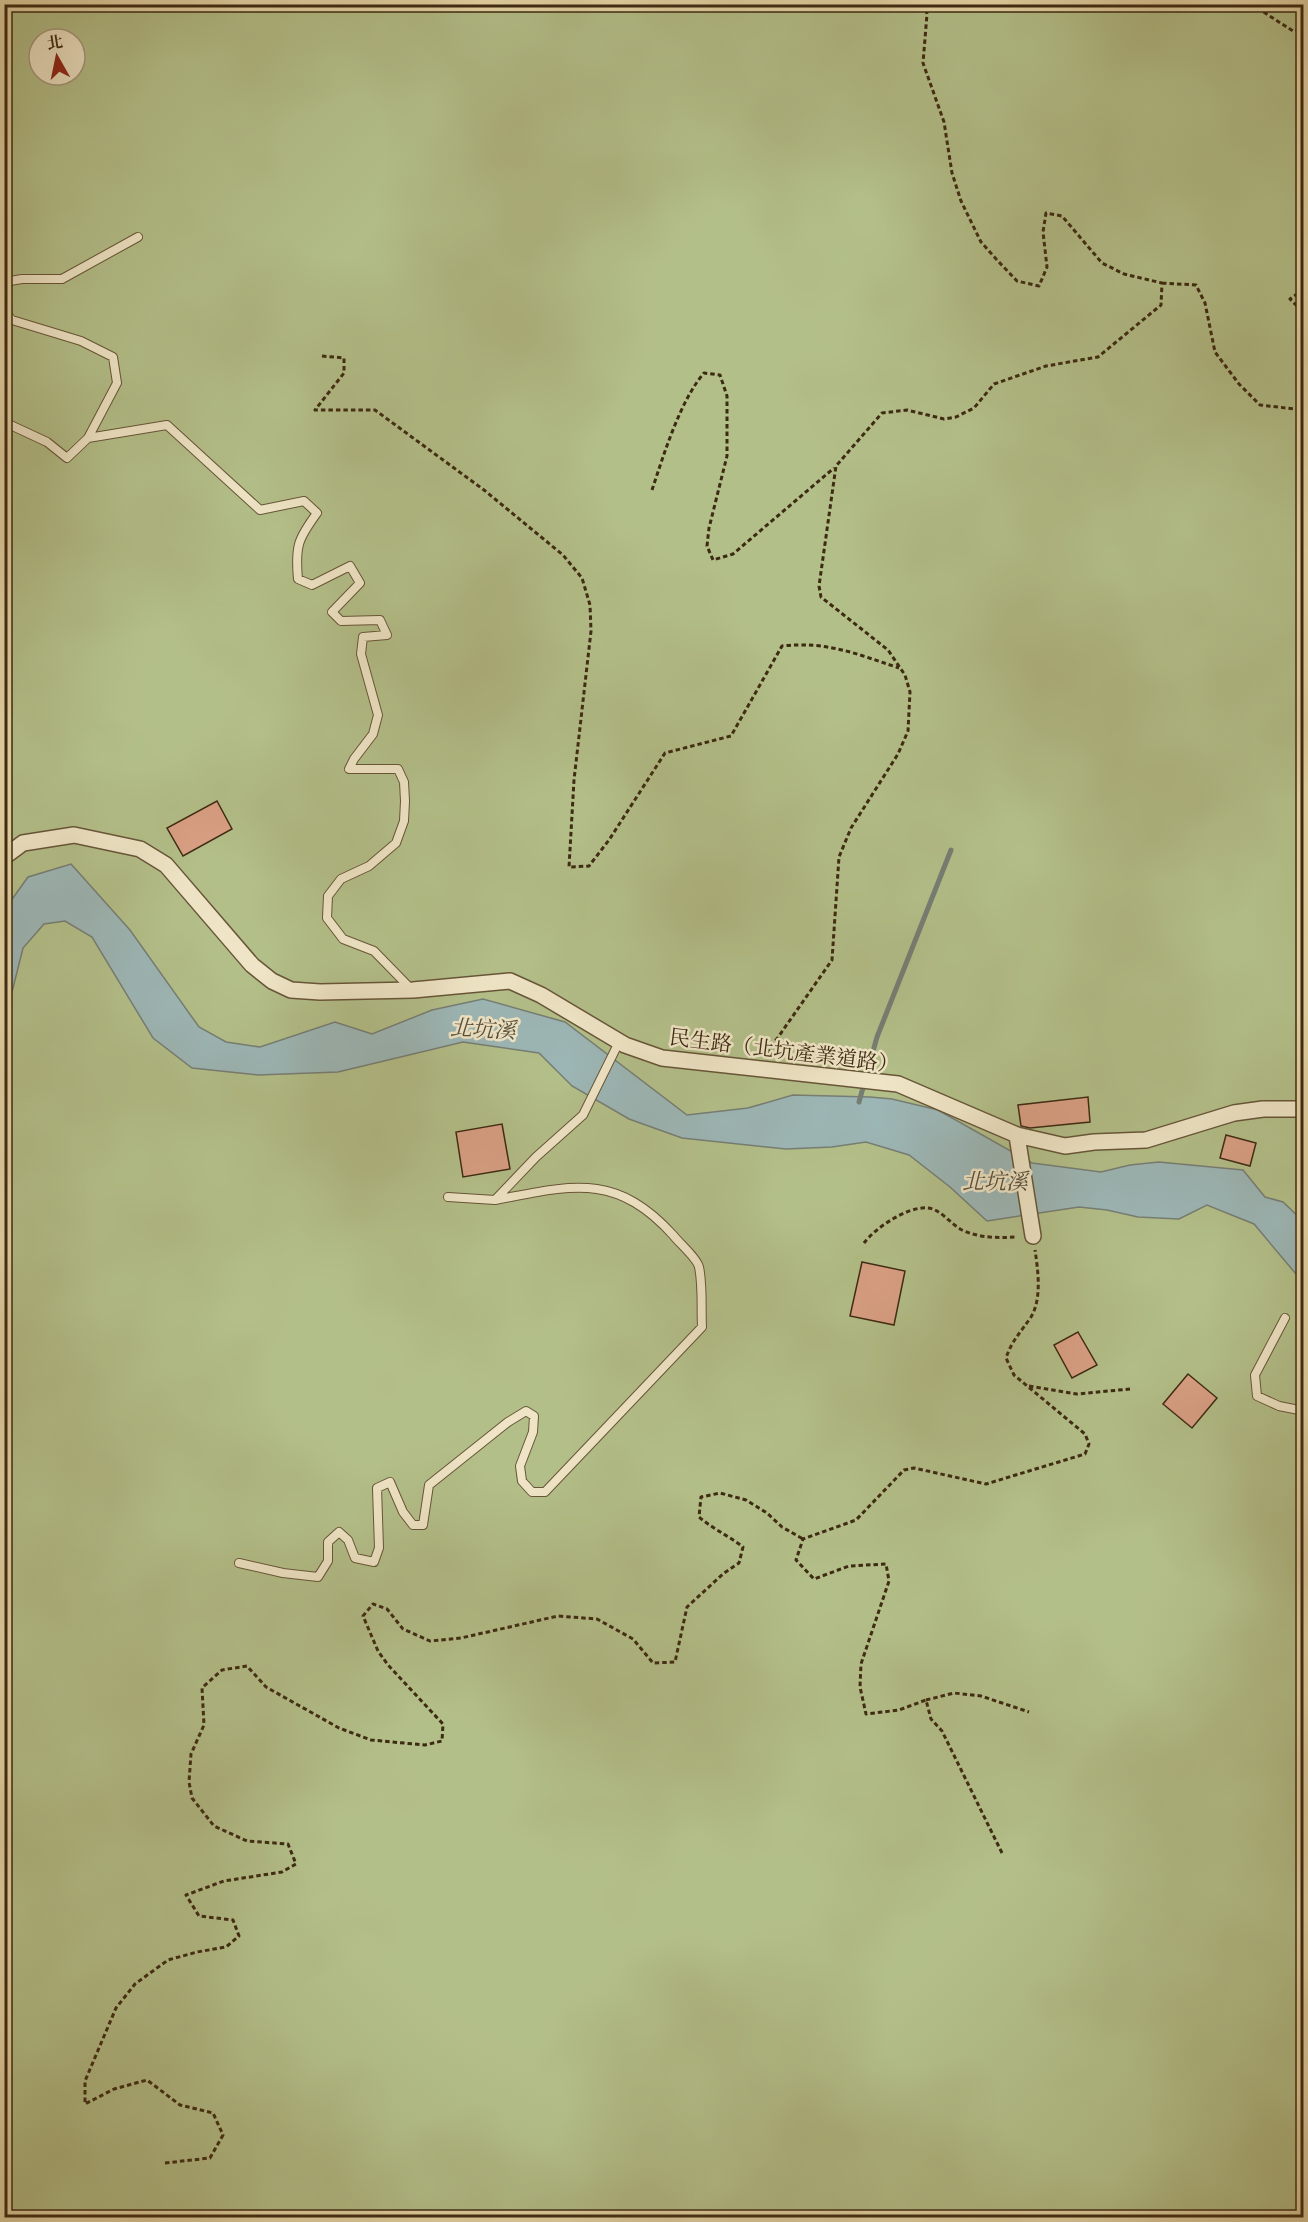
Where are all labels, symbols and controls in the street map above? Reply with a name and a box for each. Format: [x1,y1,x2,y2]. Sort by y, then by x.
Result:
north arrow [27,27,87,87]
text: 北 [45,32,64,53]
water label: 北坑溪 [449,1014,519,1044]
street label: 民生路（北坑產業道路） [668,1024,900,1078]
water label: 北坑溪 [962,1168,1030,1195]

